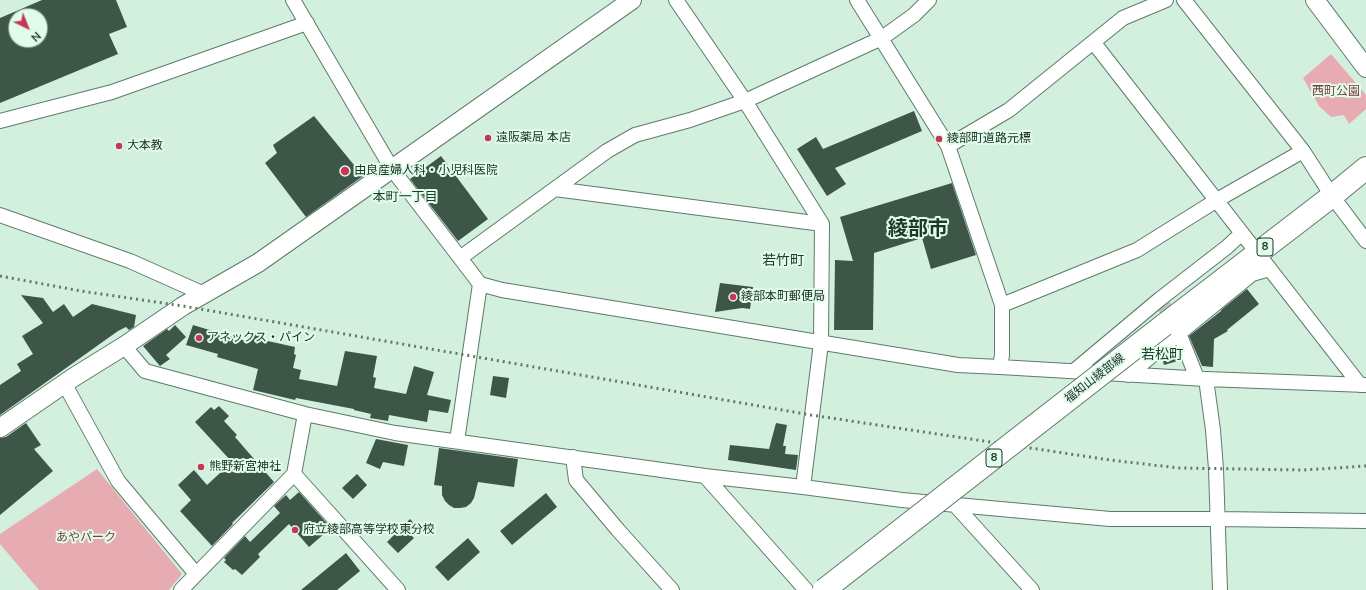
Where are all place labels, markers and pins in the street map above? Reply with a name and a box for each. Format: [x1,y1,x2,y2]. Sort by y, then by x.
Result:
place label: 遠阪薬局 本店 [496,131,571,145]
place label: 綾部町道路元標 [947,132,1031,146]
marker: 遠阪薬局 本店 [483,133,493,143]
marker: 綾部町道路元標 [934,134,944,144]
place label: 大本教 [127,139,163,153]
marker: 大本教 [114,141,124,151]
place label: 由良産婦人科・小児科医院 [354,164,498,178]
marker: 由良産婦人科・小児科医院 [339,165,351,177]
place label: 綾部本町郵便局 [741,290,825,304]
marker: 綾部本町郵便局 [728,292,738,302]
place label: アネックス・パイン [207,331,315,345]
marker: アネックス・パイン [194,333,204,343]
place label: 熊野新宮神社 [209,460,281,474]
marker: 熊野新宮神社 [196,462,206,472]
place label: 府立綾部高等学校東分校 [303,523,435,537]
marker: 府立綾部高等学校東分校 [290,525,300,535]

